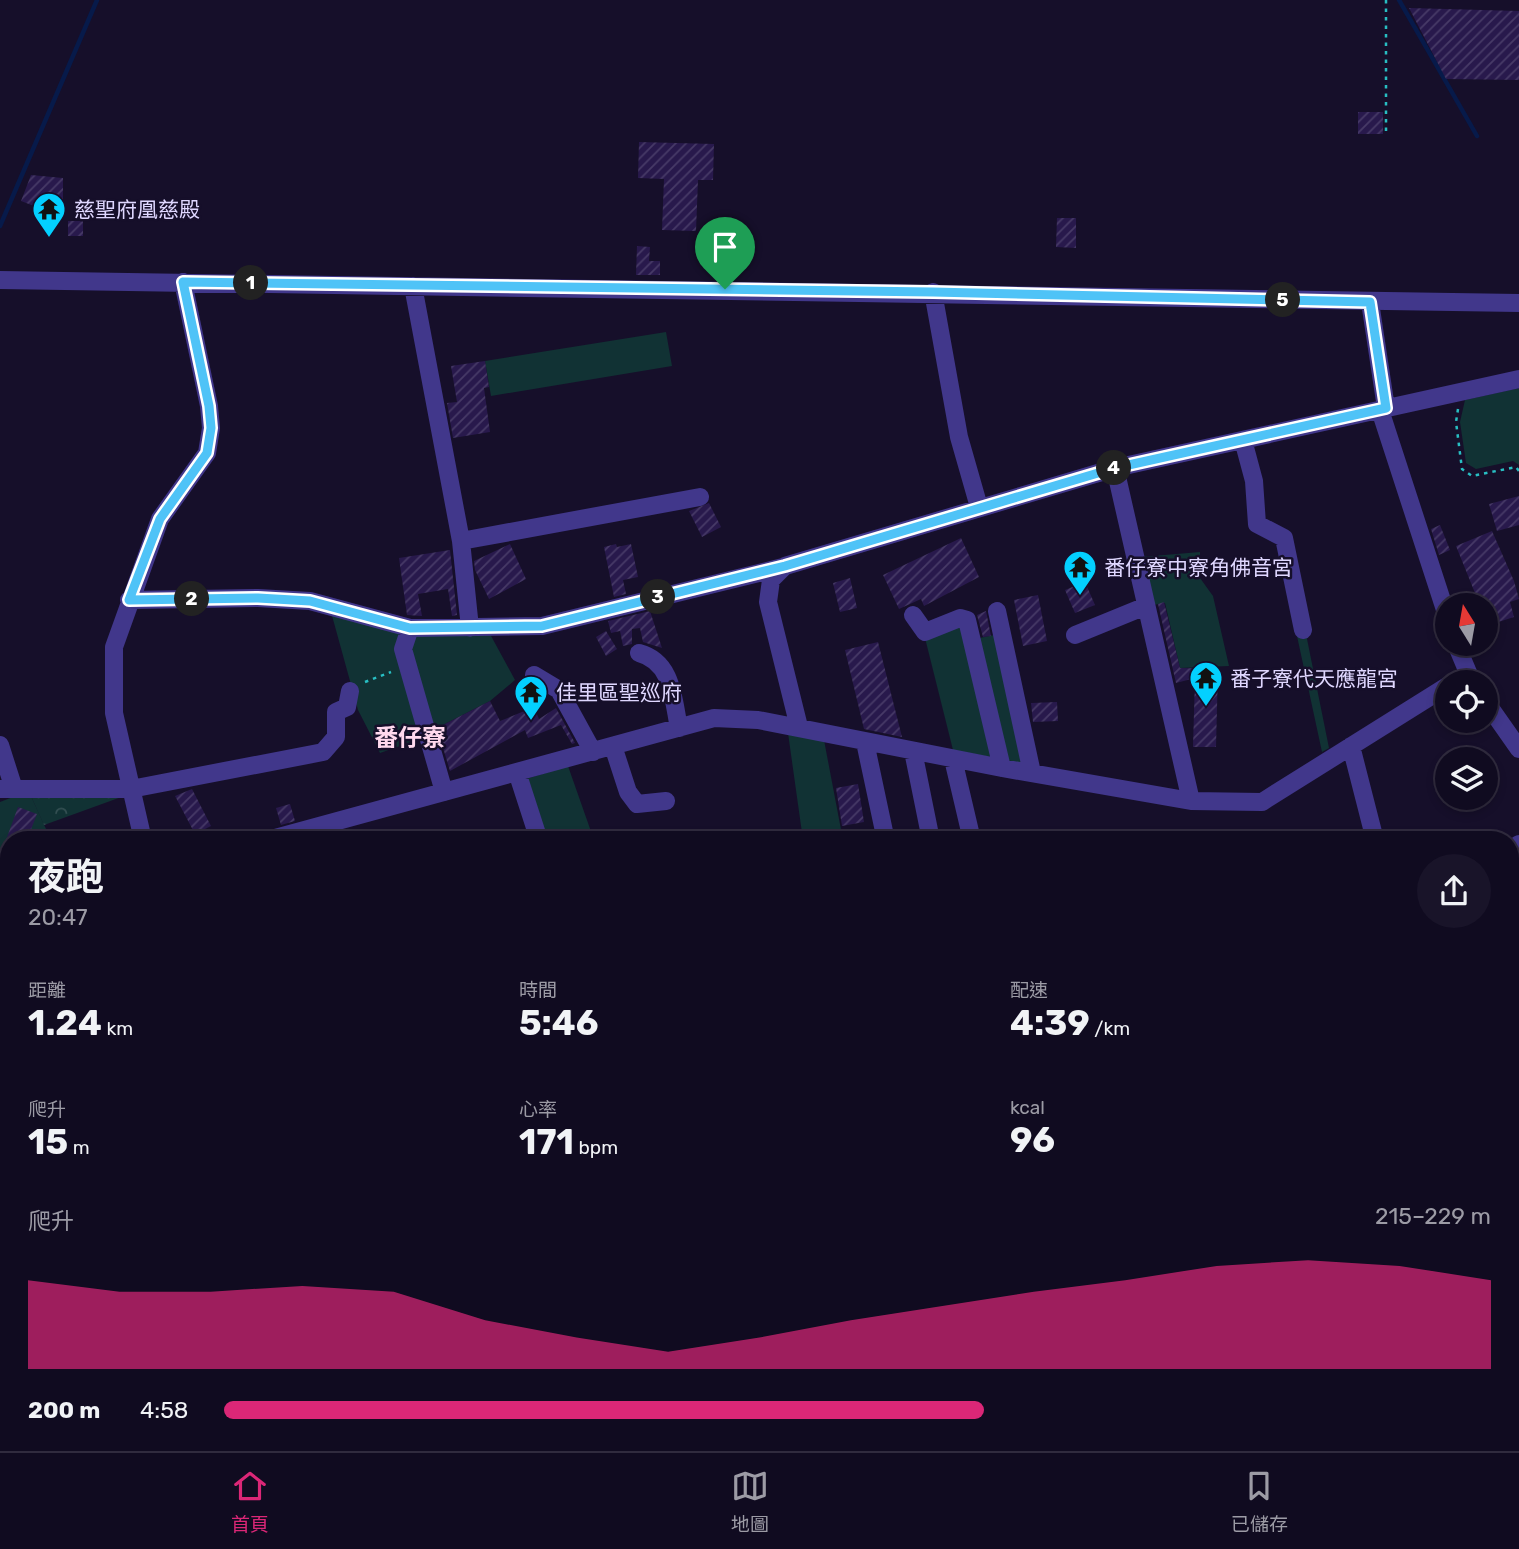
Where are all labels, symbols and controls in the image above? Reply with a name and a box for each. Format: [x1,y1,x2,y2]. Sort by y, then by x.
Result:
temple icon: 慈聖府凰慈殿 [30,190,68,239]
place label: 慈聖府凰慈殿 [74,197,200,222]
pin [695,217,755,289]
icon: arrive [706,228,744,266]
pin: 1 [233,266,268,300]
text: 1 [246,271,255,294]
pin: 5 [1266,282,1300,318]
text: 5 [1276,288,1289,311]
pin: 4 [1096,450,1132,486]
text: 4 [1107,456,1120,479]
temple icon: 番仔寮中寮角佛音宮 [1061,548,1099,597]
place label: 番仔寮中寮角佛音宮 [1104,555,1293,580]
pin: 3 [640,580,676,614]
pin: 2 [174,582,210,616]
text: 3 [651,585,664,608]
text: 2 [185,587,198,610]
north arrow [1435,593,1498,656]
map controls [1435,593,1498,810]
temple icon: 番子寮代天應龍宮 [1187,659,1225,708]
place label: 番子寮代天應龍宮 [1230,666,1398,691]
button: locate [1435,670,1498,733]
temple icon: 佳里區聖巡府 [512,673,550,722]
place label: 佳里區聖巡府 [556,680,682,705]
district label: 番仔寮 [374,724,446,752]
button: layers [1435,747,1498,810]
text: 夜跑 [28,854,104,900]
button: share [1417,854,1491,928]
text: 20:47 [28,903,88,931]
text: 距離 [28,979,66,1002]
text: 時間 [519,979,557,1002]
text: 配速 [1010,979,1048,1002]
text: 1.24 [28,1002,102,1044]
text: 5:46 [519,1002,599,1044]
text: 4:39 [1010,1002,1090,1044]
text: km [102,1017,133,1040]
text: /km [1090,1017,1130,1040]
text: kcal [1010,1096,1045,1119]
text: 爬升 [28,1098,66,1121]
text: 心率 [519,1098,557,1121]
text: 96 [1010,1119,1055,1161]
text: 15 [28,1121,68,1163]
text: 171 [519,1121,574,1163]
text: m [68,1136,90,1159]
text: bpm [574,1136,618,1159]
text: 215–229 m [1375,1202,1491,1230]
text: 爬升 [28,1207,74,1235]
text: 200 m [28,1396,100,1424]
text: 4:58 [140,1396,188,1424]
tab: 首頁 [231,1467,269,1536]
tab: 地圖 [731,1467,769,1536]
tab: 已儲存 [1231,1467,1288,1536]

